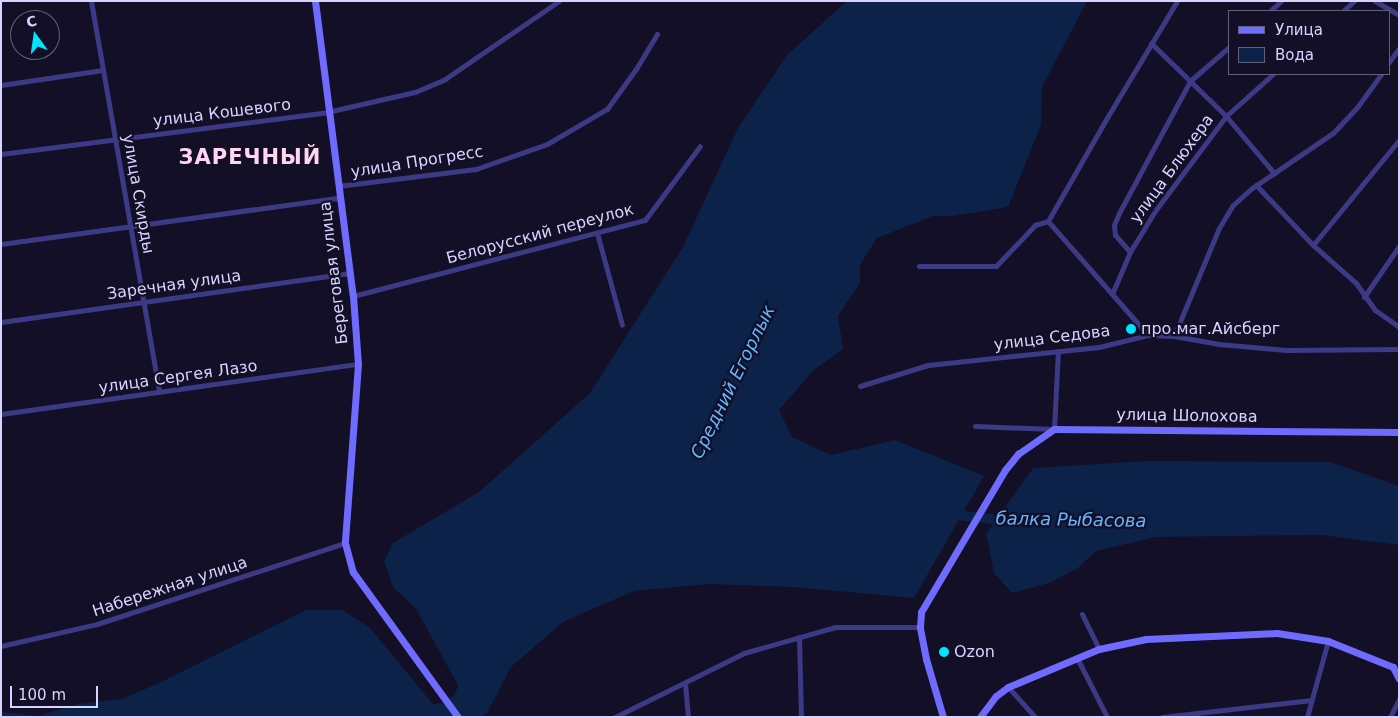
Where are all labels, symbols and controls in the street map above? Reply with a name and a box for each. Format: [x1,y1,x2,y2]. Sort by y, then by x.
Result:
north arrow [10,10,60,60]
legend [1228,10,1390,75]
text: С [25,12,39,30]
text: Улица [1275,21,1323,39]
text: Вода [1275,46,1314,64]
street label: улица Кошевого [152,95,292,131]
street label: улица Блюхера [1126,111,1218,227]
street label: улица Скирды [118,133,158,255]
street label: улица Прогресс [349,142,485,182]
district label: ЗАРЕЧНЫЙ [178,144,322,170]
street label: Береговая улица [316,200,352,346]
street label: Белорусский переулок [444,200,636,268]
street label: Заречная улица [106,266,242,304]
water label: Средний Егорлык [686,302,780,462]
place label: про.маг.Айсберг [1141,319,1280,339]
street label: улица Седова [993,321,1111,355]
marker: про.маг.Айсберг [1125,323,1137,335]
street label: улица Сергея Лазо [97,356,259,398]
street label: улица Шолохова [1116,405,1258,427]
water label: балка Рыбасова [995,508,1147,532]
street label: Набережная улица [90,553,250,621]
place label: Ozon [954,642,995,662]
marker: Ozon [938,646,950,658]
scale bar [12,676,100,708]
text: 100 m [18,686,66,704]

